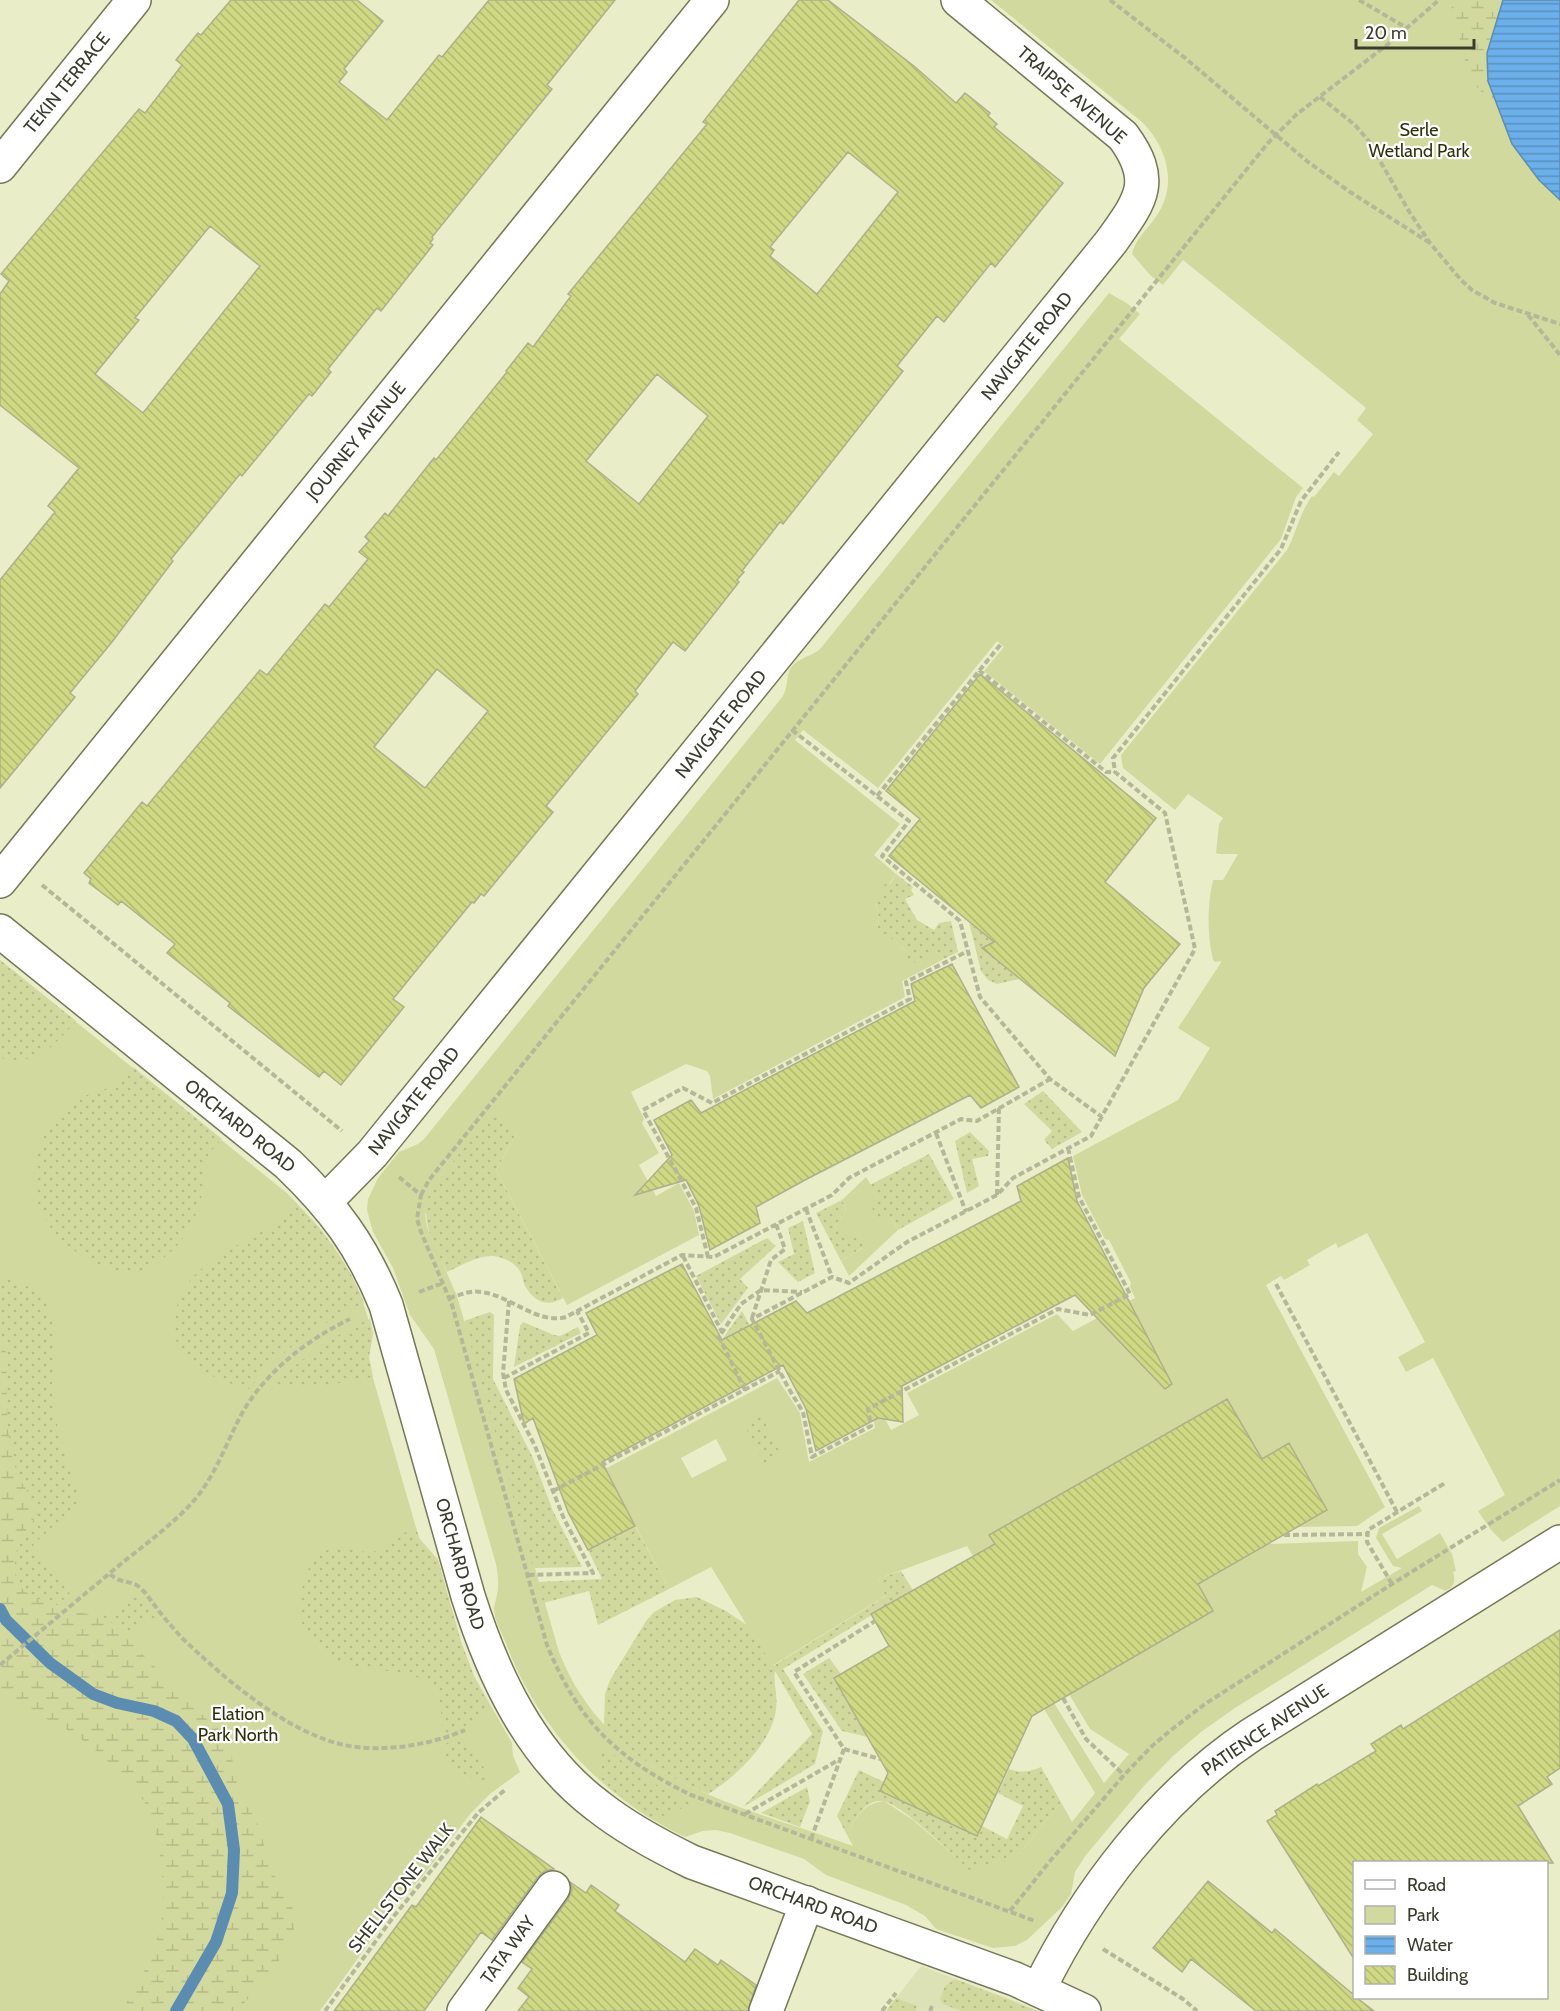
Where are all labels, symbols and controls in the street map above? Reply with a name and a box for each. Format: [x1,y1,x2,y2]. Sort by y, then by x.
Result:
scale bar [1356,12,1474,50]
text: 20 m [1365,22,1407,44]
street label: TEKIN TERRACE [19,28,115,138]
street label: TRAIPSE AVENUE [1013,41,1131,149]
park label: Serle Wetland Park [1368,119,1470,162]
street label: NAVIGATE ROAD [977,287,1077,405]
street label: JOURNEY AVENUE [301,377,411,505]
street label: NAVIGATE ROAD [671,665,771,783]
street label: NAVIGATE ROAD [364,1042,464,1160]
street label: ORCHARD ROAD [180,1075,300,1177]
street label: ORCHARD ROAD [431,1495,489,1633]
street label: PATIENCE AVENUE [1197,1679,1333,1781]
park label: Elation Park North [198,1703,278,1746]
street label: SHELLSTONE WALK [344,1818,459,1957]
legend [1353,1861,1548,1999]
street label: ORCHARD ROAD [745,1871,881,1939]
text: Road [1407,1874,1446,1896]
text: Park [1407,1904,1440,1926]
street label: TATA WAY [476,1911,541,1988]
text: Water [1407,1934,1453,1956]
text: Building [1407,1964,1469,1986]

